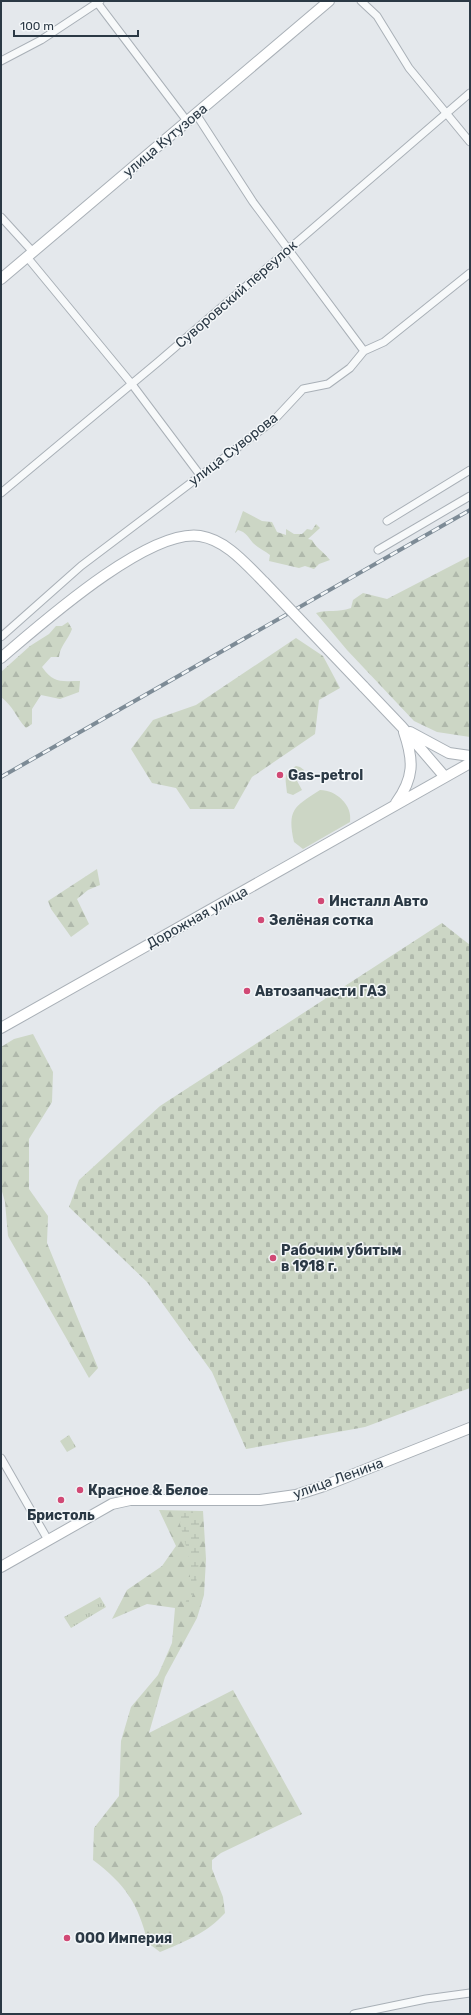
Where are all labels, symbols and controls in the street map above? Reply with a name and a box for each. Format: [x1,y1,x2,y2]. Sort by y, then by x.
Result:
scale bar [14,12,138,38]
text: 100 m [20,19,54,33]
street label: улица Кутузова [120,100,211,181]
street label: Суворовский переулок [172,237,301,352]
street label: улица Суворова [185,409,281,490]
place label: Gas-petrol [288,767,363,784]
marker: Gas-petrol [275,770,285,780]
street label: Дорожная улица [144,883,251,952]
place label: Инсталл Авто [329,893,428,910]
marker: Инсталл Авто [316,896,326,906]
place label: Зелёная сотка [269,912,374,929]
marker: Зелёная сотка [256,915,266,925]
place label: Автозапчасти ГАЗ [255,983,387,1000]
marker: Автозапчасти ГАЗ [242,986,252,996]
place label: Рабочим убитым в 1918 г. [281,1242,402,1275]
marker: Рабочим убитым в 1918 г. [268,1253,278,1263]
street label: улица Ленина [291,1454,386,1503]
place label: Красное & Белое [88,1482,208,1499]
marker: Красное & Белое [75,1485,85,1495]
marker: Бристоль [56,1495,66,1505]
place label: Бристоль [27,1507,95,1524]
place label: ООО Империя [75,1930,172,1947]
marker: ООО Империя [62,1933,72,1943]

